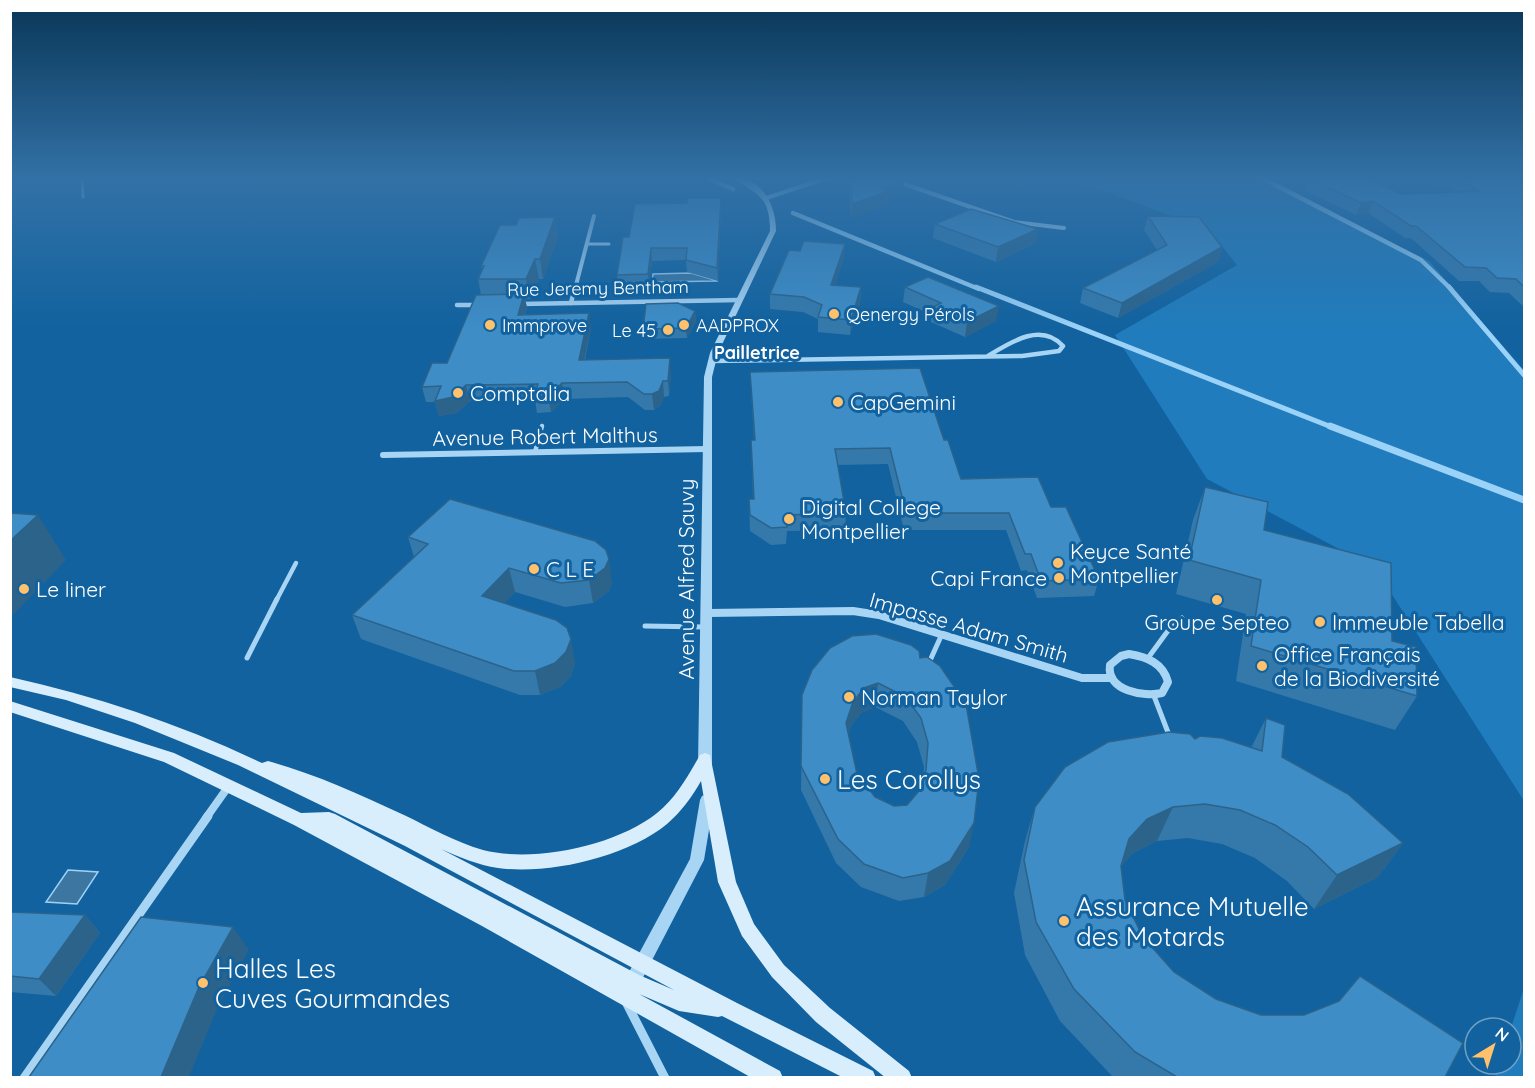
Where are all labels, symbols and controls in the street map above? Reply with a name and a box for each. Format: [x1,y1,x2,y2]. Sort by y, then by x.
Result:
street label: Rue Jeremy Bentham [507,275,689,301]
place label: Qenergy Pérols [846,303,975,326]
marker: Qenergy Pérols [827,307,841,321]
place label: Immprove [502,314,587,337]
place label: AADPROX [696,314,779,337]
marker: Immprove [483,318,497,332]
marker: AADPROX [677,318,691,332]
place label: Le 45 [612,319,656,342]
marker: Le 45 [661,323,675,337]
district label: Pailletrice [714,341,800,364]
place label: Comptalia [470,380,570,406]
marker: Comptalia [451,386,465,400]
place label: CapGemini [850,389,956,415]
marker: CapGemini [831,395,845,409]
street label: Avenue Robert Malthus [432,421,658,451]
street label: Avenue Alfred Sauvy [673,479,699,679]
place label: Digital College Montpellier [801,494,941,544]
marker: Digital College Montpellier [782,512,796,526]
place label: Keyce Santé Montpellier [1070,538,1191,588]
place label: C L E [546,556,594,582]
marker: Keyce Santé Montpellier [1051,556,1065,570]
marker: C L E [527,562,541,576]
place label: Capi France [930,565,1047,591]
marker: Capi France [1052,571,1066,585]
place label: Le liner [36,576,106,602]
marker: Le liner [17,582,31,596]
street label: Impasse Adam Smith [867,586,1071,668]
marker: Groupe Septeo [1210,593,1224,607]
place label: Groupe Septeo [1144,609,1290,635]
place label: Immeuble Tabella [1332,609,1505,635]
marker: Immeuble Tabella [1313,615,1327,629]
place label: Office Français de la Biodiversité [1274,641,1440,691]
marker: Office Français de la Biodiversité [1255,659,1269,673]
place label: Norman Taylor [861,684,1007,710]
marker: Norman Taylor [842,690,856,704]
place label: Les Corollys [837,763,981,796]
marker: Les Corollys [818,772,832,786]
place label: Assurance Mutuelle des Motards [1076,890,1309,953]
marker: Assurance Mutuelle des Motards [1057,914,1071,928]
place label: Halles Les Cuves Gourmandes [215,952,450,1015]
marker: Halles Les Cuves Gourmandes [196,976,210,990]
north arrow [1463,1016,1523,1076]
text: N [1491,1023,1513,1046]

